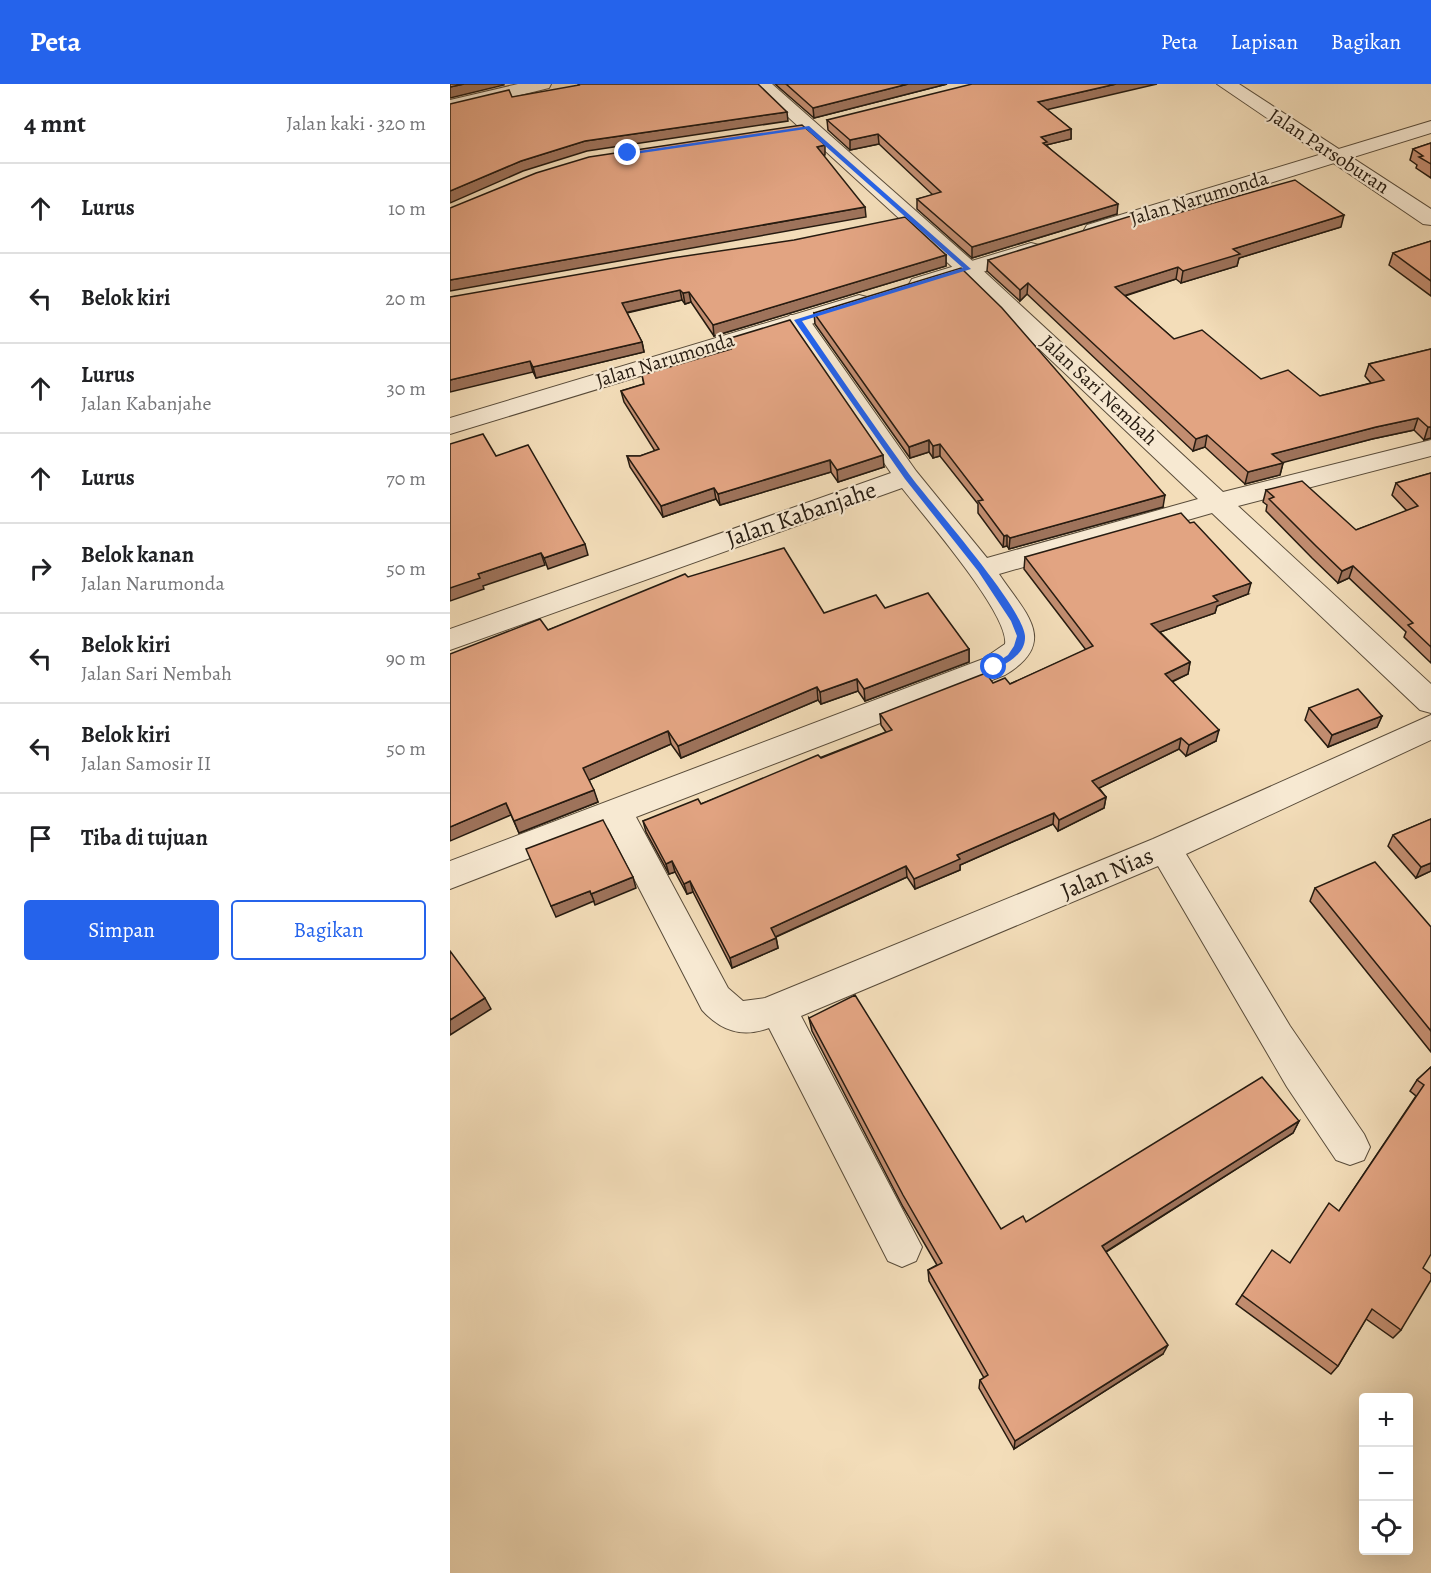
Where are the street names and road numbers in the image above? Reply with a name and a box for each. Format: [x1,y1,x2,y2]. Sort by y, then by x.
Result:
street label: Jalan Parsoburan [1263,102,1395,200]
street label: Jalan Narumonda [1126,164,1272,232]
street label: Jalan Narumonda [592,326,738,394]
street label: Jalan Sari Nembah [1035,329,1164,452]
street label: Jalan Kabanjahe [722,473,880,555]
street label: Jalan Nias [1056,839,1158,907]

